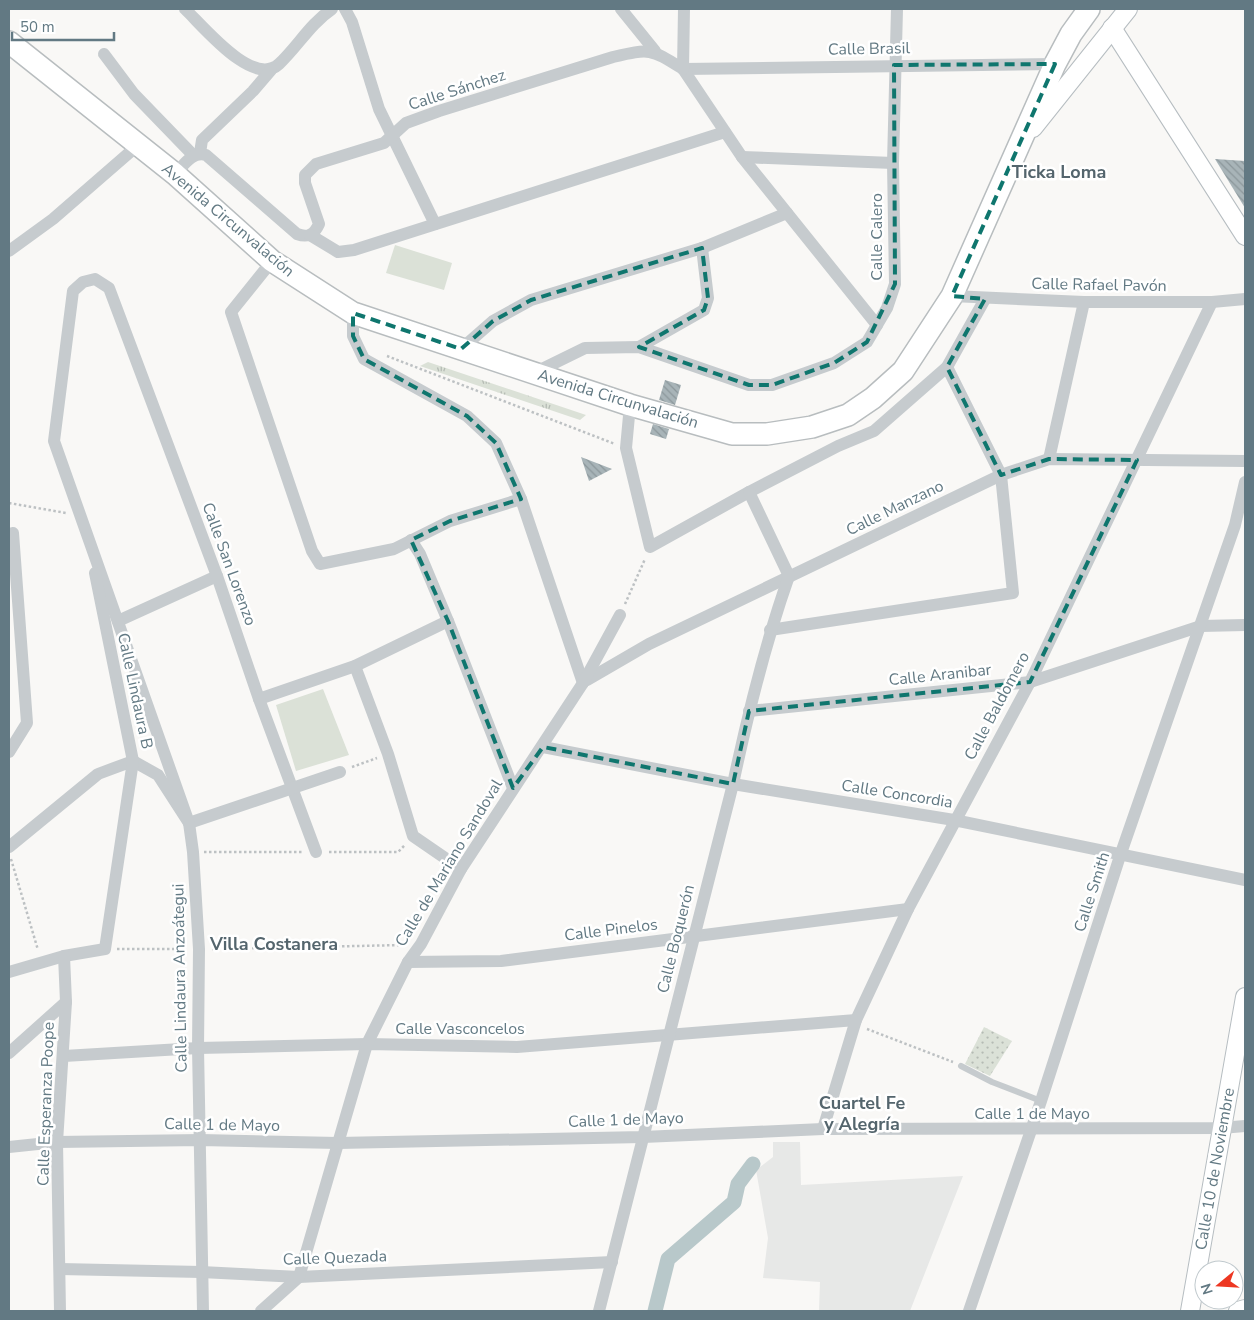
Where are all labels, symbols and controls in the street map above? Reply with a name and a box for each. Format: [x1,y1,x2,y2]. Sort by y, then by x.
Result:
scale bar [12,10,115,42]
text: 50 m [20,17,55,37]
street label: Calle Brasil [828,37,910,61]
street label: Calle Sánchez [406,64,508,116]
street label: Avenida Circunvalación [157,158,299,282]
district label: Ticka Loma [1012,160,1106,184]
street label: Calle Calero [866,193,888,281]
street label: Calle Rafael Pavón [1031,273,1167,297]
street label: Avenida Circunvalación [535,364,701,434]
street label: Calle Manzano [843,475,948,541]
street label: Calle San Lorenzo [197,499,261,629]
street label: Calle Lindaura B [112,631,158,751]
street label: Calle Baldomero [959,648,1035,764]
street label: Calle Aranibar [888,659,993,691]
street label: Calle Concordia [840,774,954,814]
street label: Calle de Mariano Sandoval [390,775,508,951]
street label: Calle Smith [1069,849,1115,935]
street label: Calle Boquerón [652,882,700,996]
street label: Calle Lindaura Anzoátegui [167,883,193,1073]
street label: Calle Pinelos [563,913,659,947]
district label: Villa Costanera [209,932,338,956]
street label: Calle Vasconcelos [395,1018,525,1040]
street label: Calle Esperanza Poope [32,1022,60,1186]
street label: Calle 10 de Noviembre [1190,1086,1240,1252]
district label: Cuartel Fe y Alegría [819,1091,906,1136]
street label: Calle 1 de Mayo [974,1103,1090,1125]
street label: Calle 1 de Mayo [568,1107,684,1133]
street label: Calle 1 de Mayo [164,1113,280,1137]
street label: Calle Quezada [282,1245,388,1271]
north arrow [1194,1260,1244,1310]
text: N [1196,1281,1218,1297]

